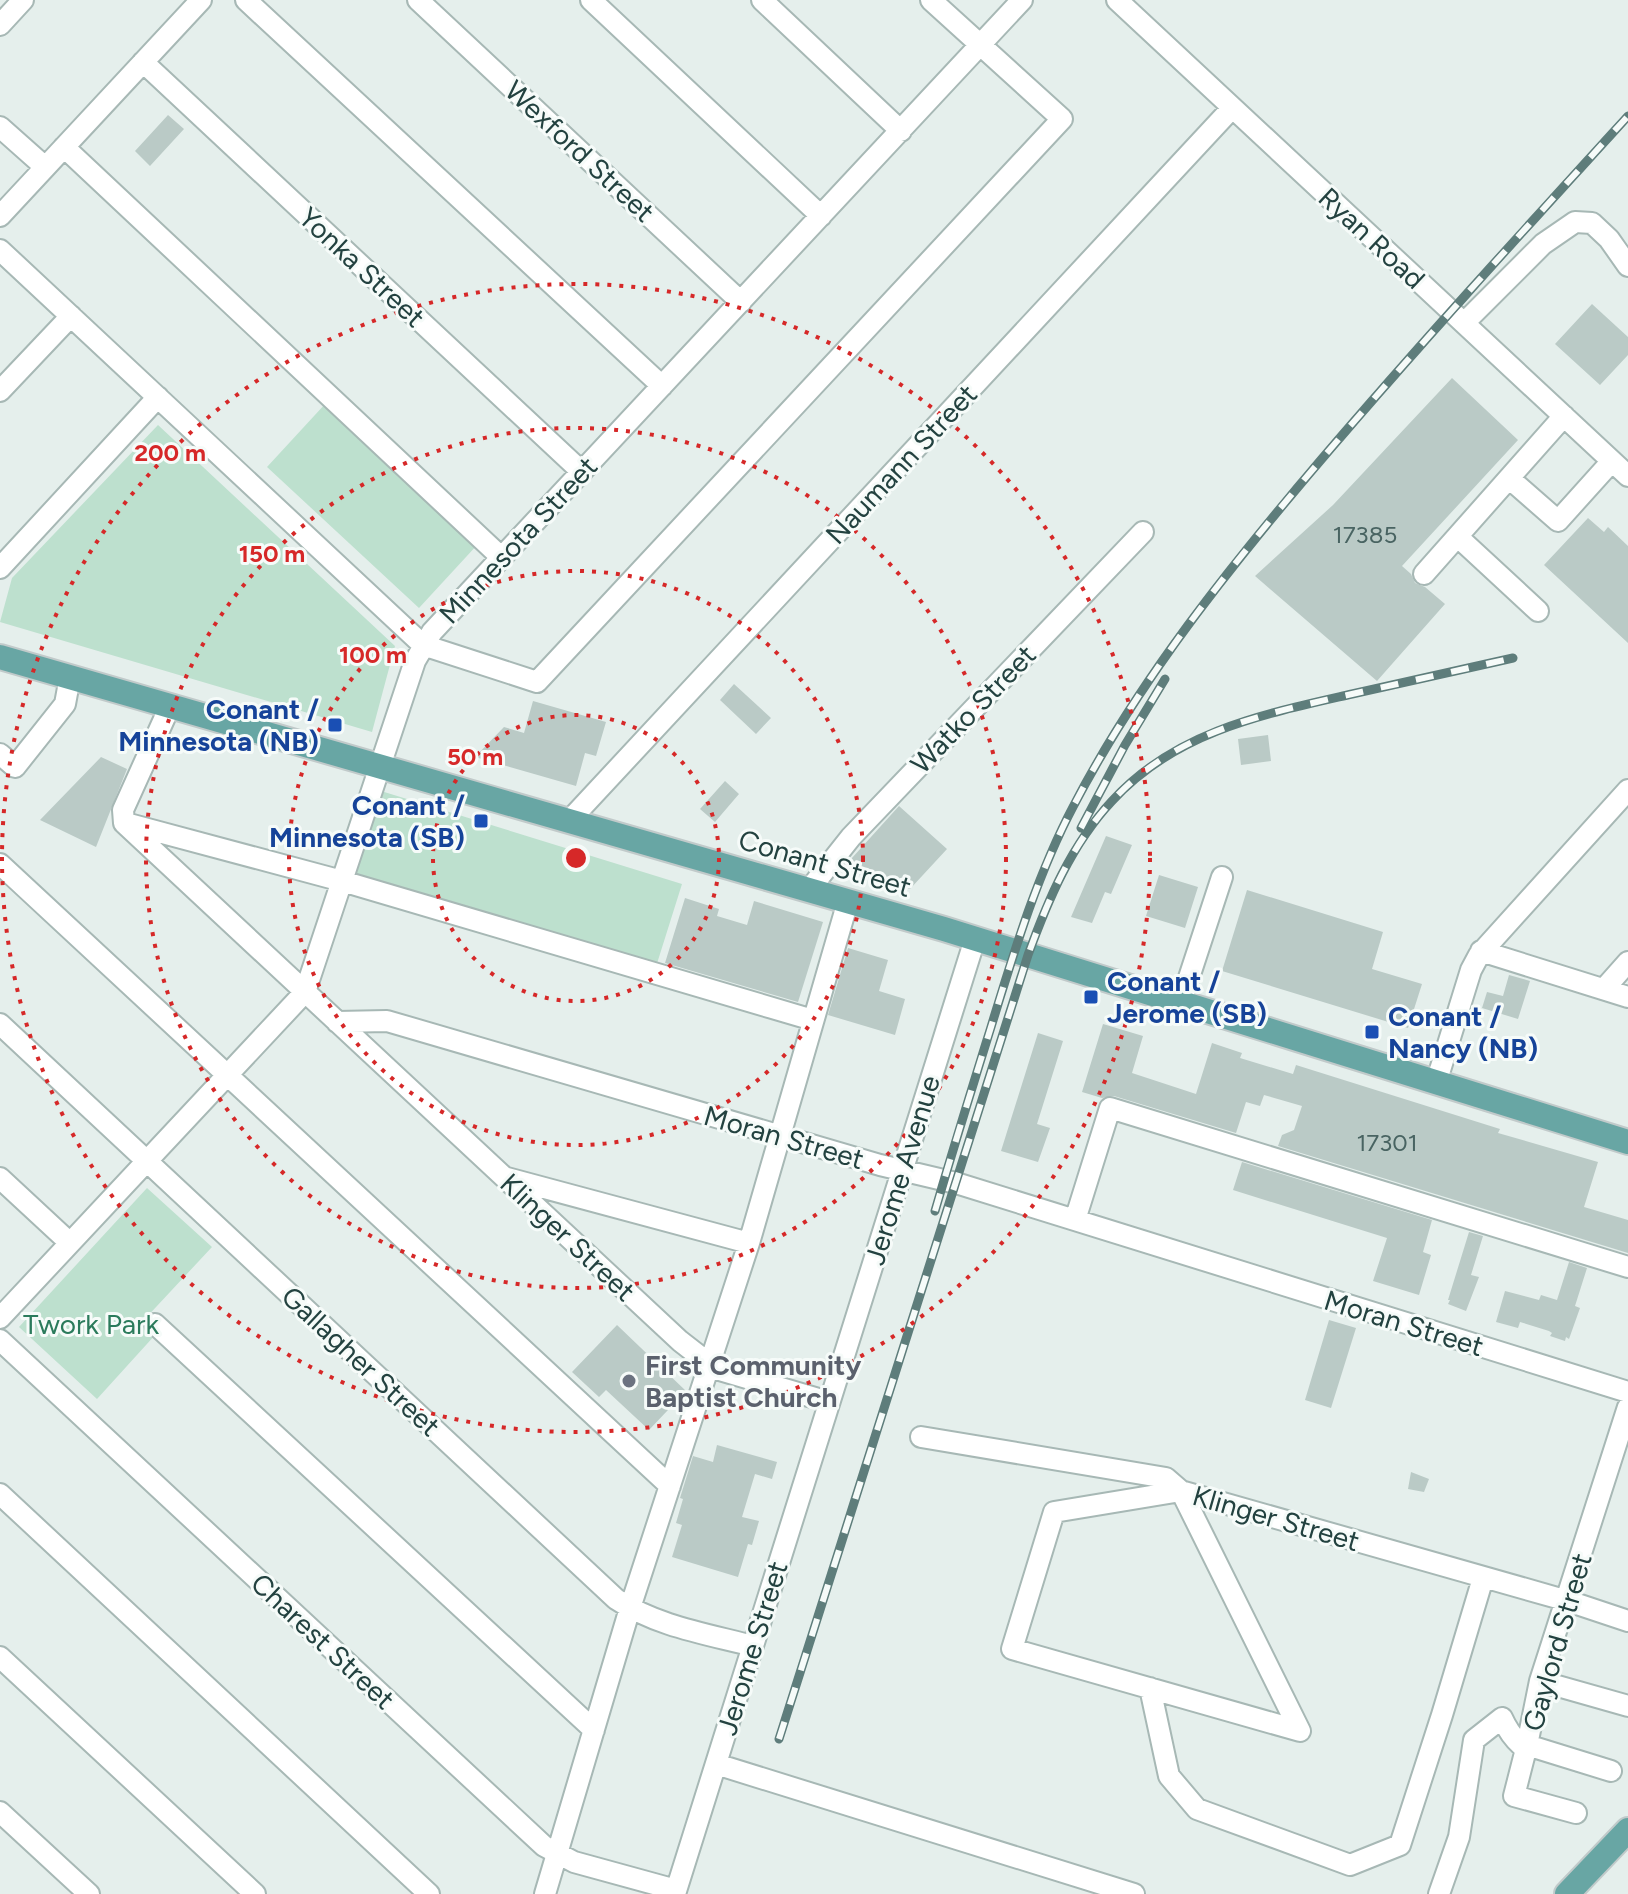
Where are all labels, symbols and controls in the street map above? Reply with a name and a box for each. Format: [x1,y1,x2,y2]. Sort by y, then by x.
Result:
street label: Wexford Street [498,73,662,229]
street label: Ryan Road [1312,180,1432,296]
street label: Yonka Street [292,200,432,334]
street label: Naumann Street [818,377,984,551]
text: 200 m [134,438,206,467]
street label: Minnesota Street [432,449,604,631]
house number: 17385 [1333,520,1397,549]
text: 150 m [239,539,305,568]
street label: Watko Street [903,638,1043,780]
text: 100 m [339,640,407,669]
place label: Conant / Minnesota (NB) [118,692,319,758]
marker: Conant / Minnesota (NB) [326,716,344,734]
text: 50 m [447,742,503,771]
place label: Conant / Minnesota (SB) [269,788,465,854]
marker: Conant / Minnesota (SB) [472,812,490,830]
street label: Conant Street [735,822,915,904]
centre of rings [562,844,590,872]
place label: Conant / Jerome (SB) [1107,964,1267,1030]
marker: Conant / Jerome (SB) [1082,988,1100,1006]
place label: Conant / Nancy (NB) [1388,999,1538,1065]
marker: Conant / Nancy (NB) [1363,1023,1381,1041]
street label: Jerome Avenue [857,1071,947,1269]
street label: Moran Street [700,1098,868,1176]
house number: 17301 [1356,1128,1418,1157]
street label: Klinger Street [494,1166,642,1308]
street label: Gallagher Street [275,1279,447,1443]
street label: Moran Street [1320,1283,1488,1363]
park label: Twork Park [23,1307,160,1341]
place label: First Community Baptist Church [645,1348,862,1414]
marker: First Community Baptist Church [620,1372,638,1390]
street label: Klinger Street [1189,1478,1363,1558]
street label: Gaylord Street [1515,1549,1599,1735]
street label: Jerome Street [709,1557,795,1739]
street label: Charest Street [244,1566,402,1716]

